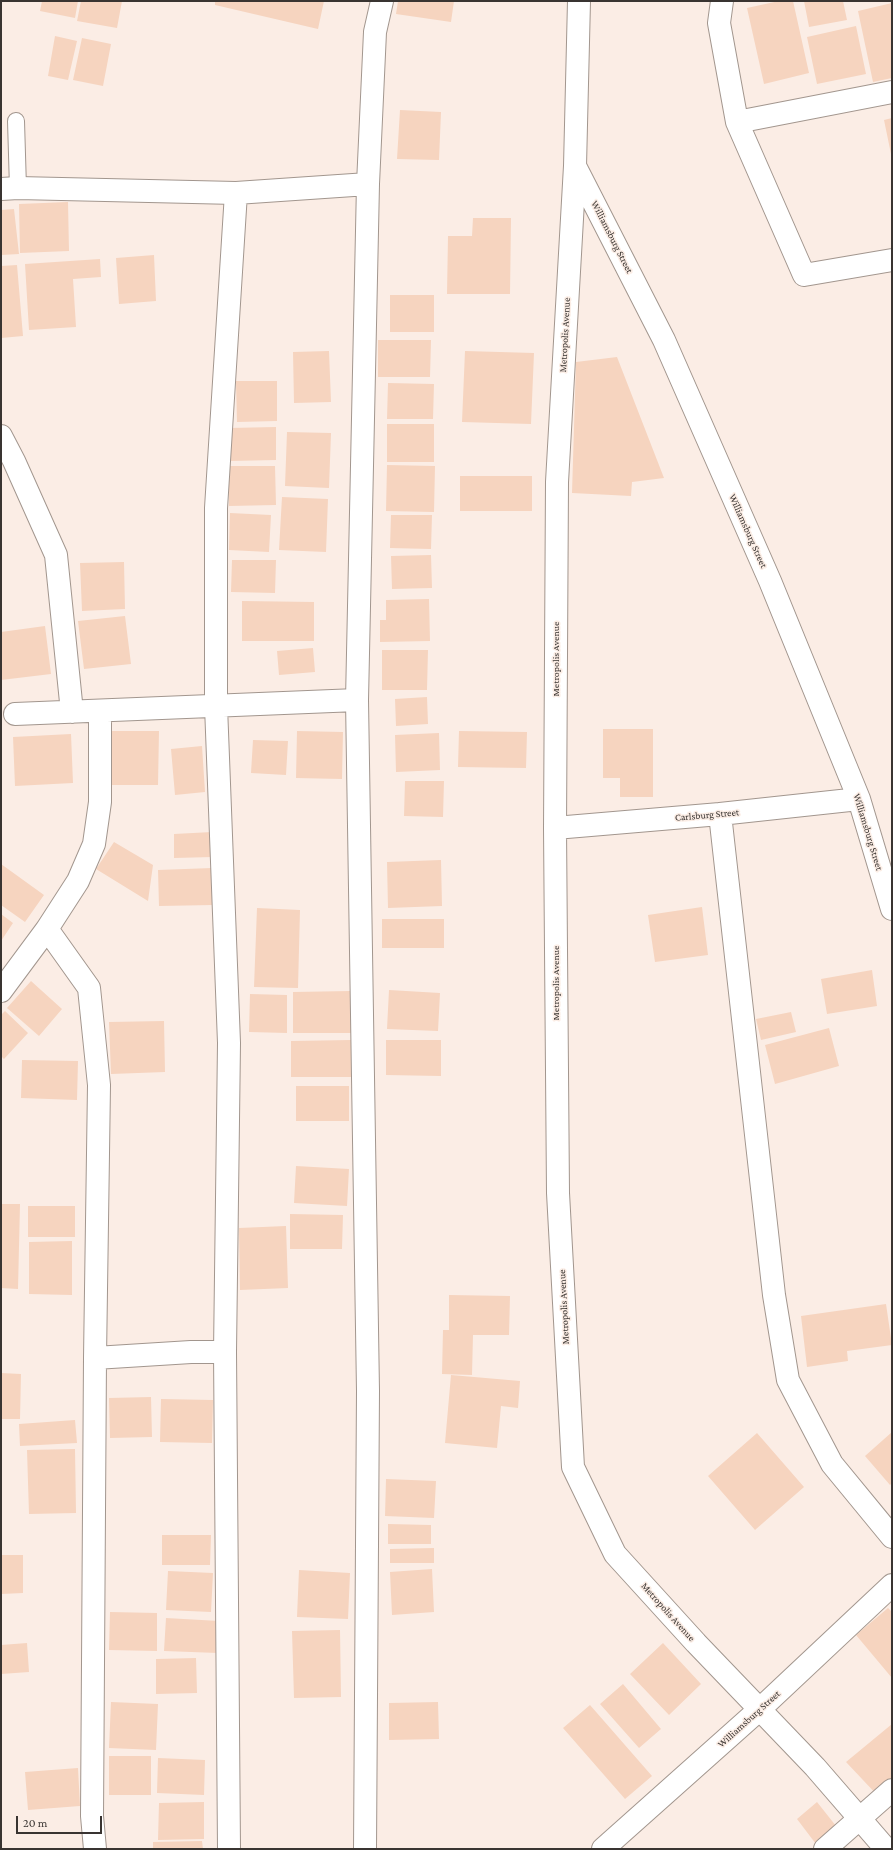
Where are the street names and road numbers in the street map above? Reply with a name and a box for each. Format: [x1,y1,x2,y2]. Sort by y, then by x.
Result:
street label: Williamsburg Street [588,199,636,275]
street label: Metropolis Avenue [557,297,573,373]
street label: Williamsburg Street [726,492,770,570]
street label: Metropolis Avenue [550,621,562,697]
street label: Williamsburg Street [851,792,885,872]
street label: Carlsburg Street [674,806,740,824]
street label: Metropolis Avenue [550,945,562,1021]
street label: Metropolis Avenue [556,1269,572,1345]
street label: Metropolis Avenue [638,1580,698,1644]
street label: Williamsburg Street [715,1688,783,1750]

